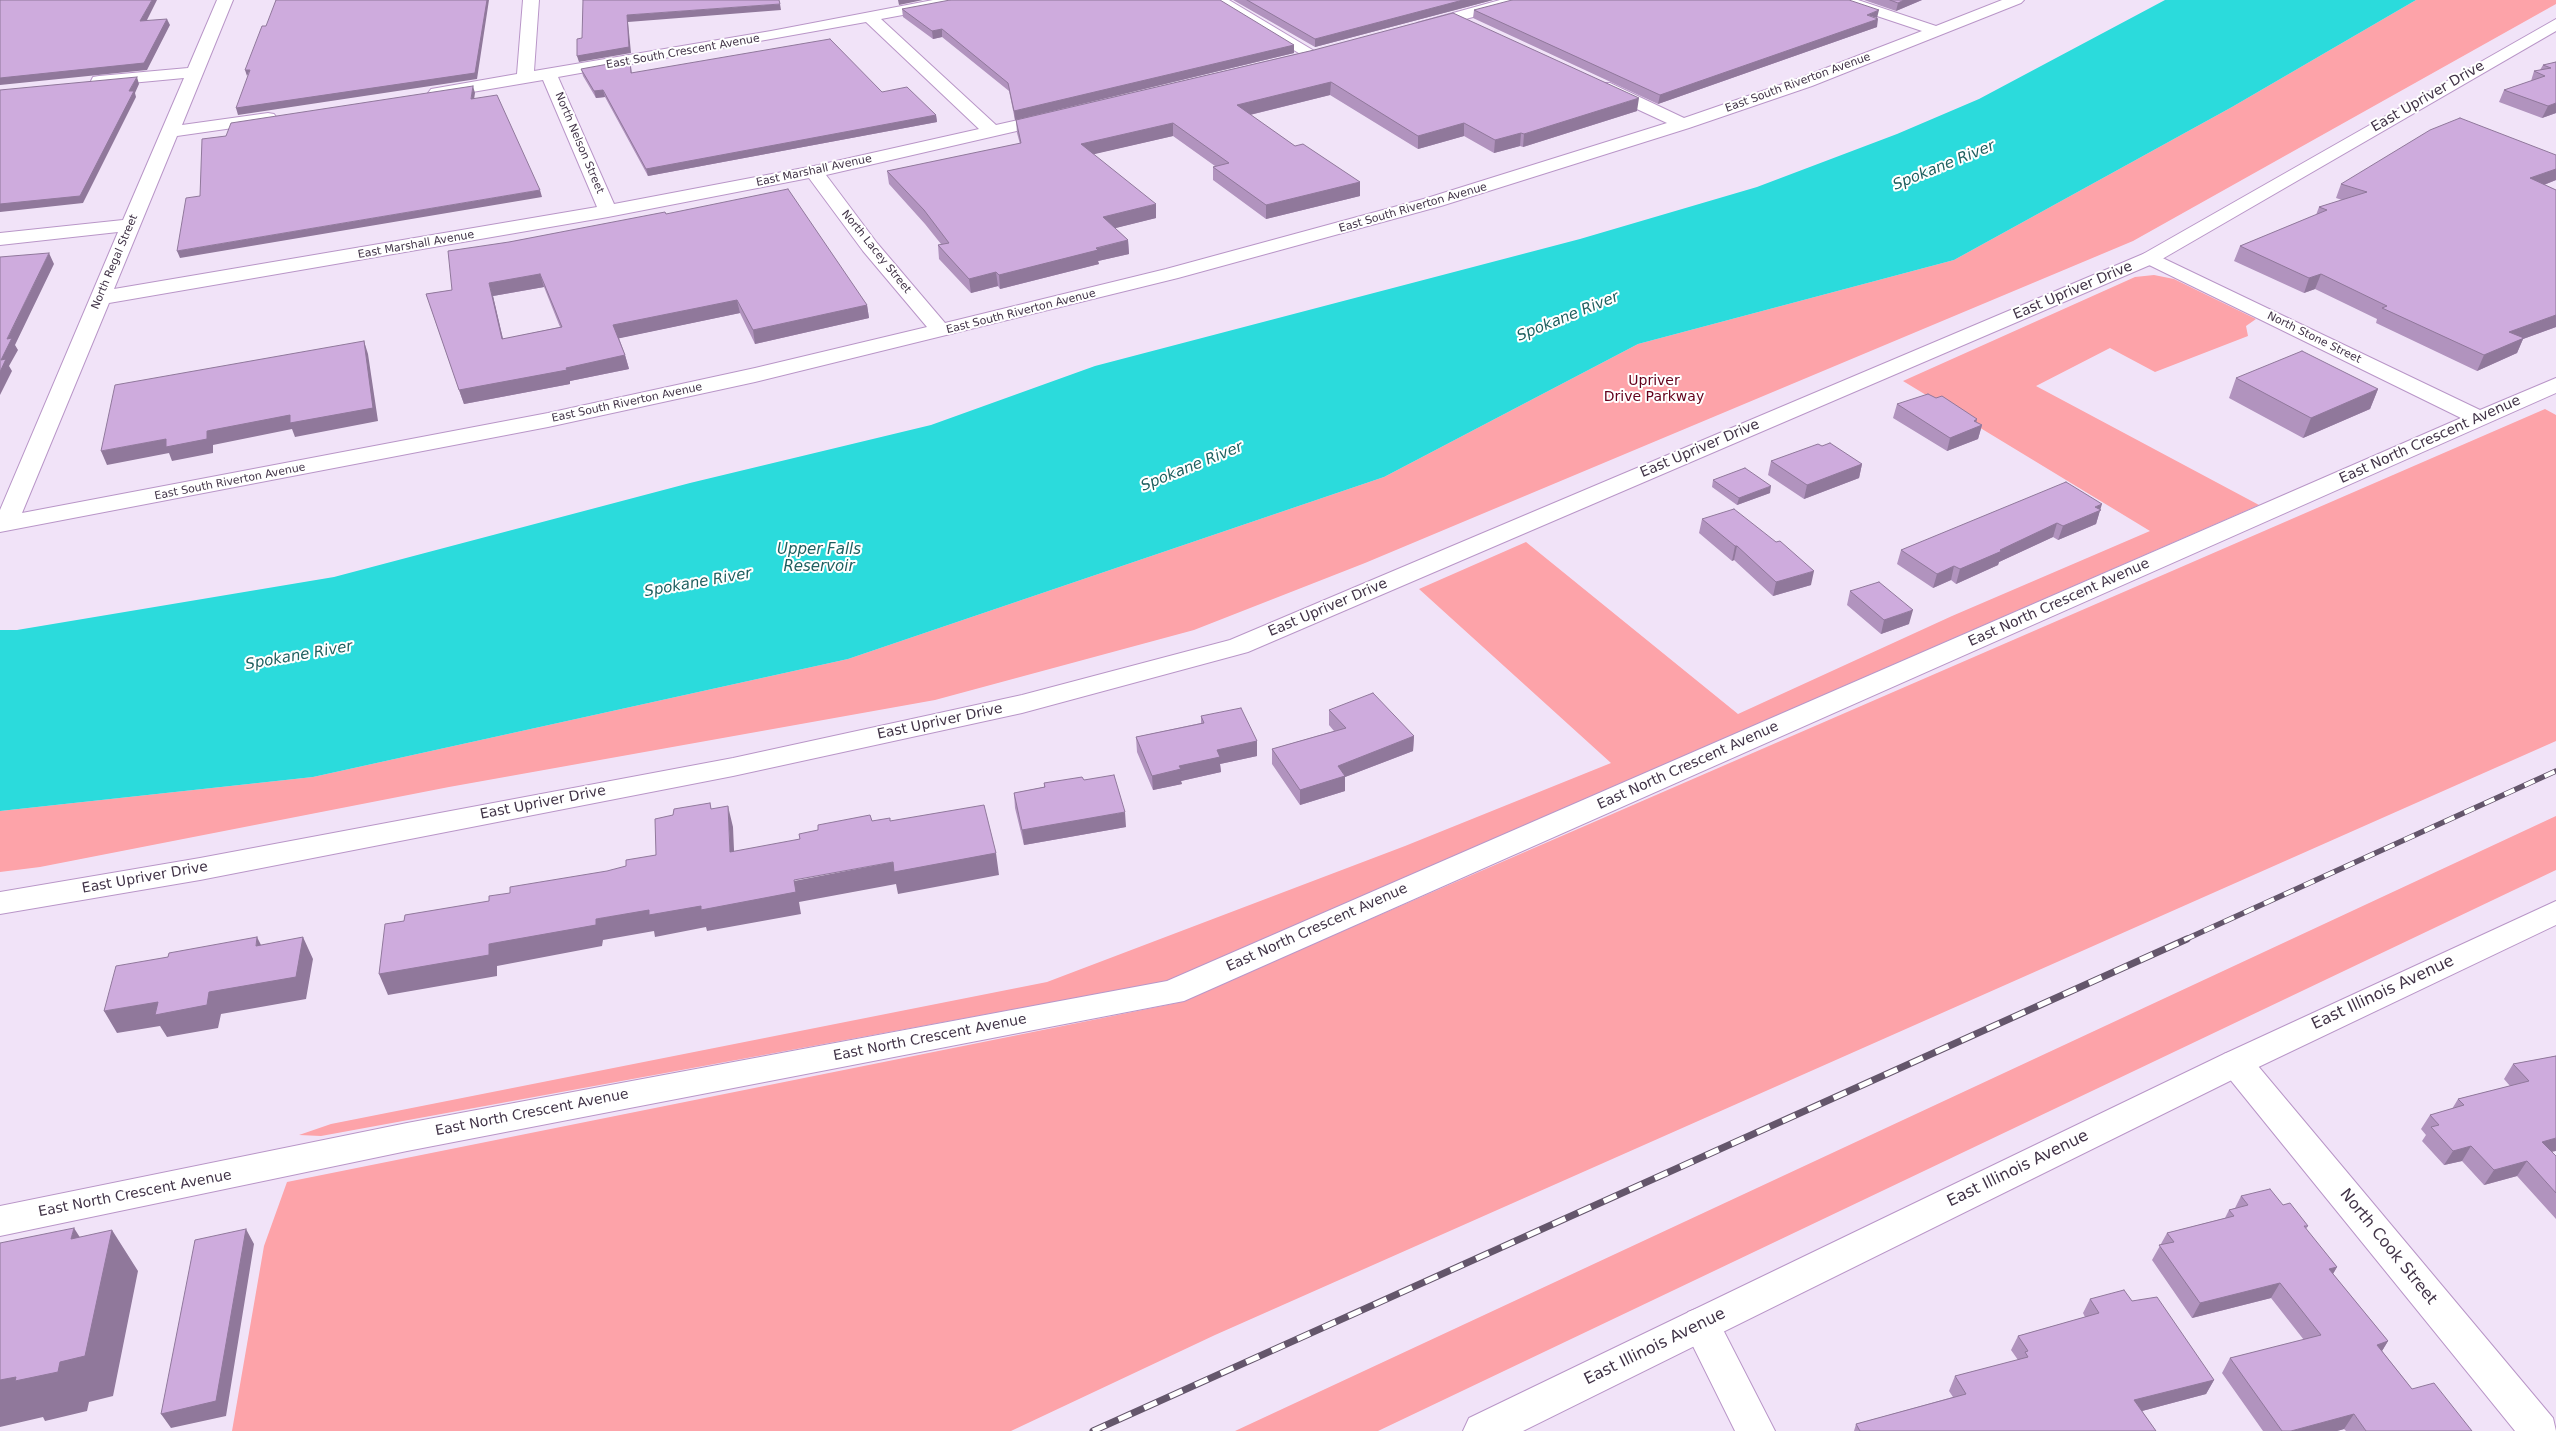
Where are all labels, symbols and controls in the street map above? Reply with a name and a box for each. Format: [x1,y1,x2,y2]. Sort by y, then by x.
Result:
street label: East South Crescent Avenue [605,32,761,72]
street label: East South Riverton Avenue [1724,51,1872,115]
street label: East Upriver Drive [2368,58,2488,136]
street label: North Nelson Street [552,90,606,196]
water label: Spokane River [1890,137,1998,195]
street label: East Marshall Avenue [755,152,873,190]
street label: East South Riverton Avenue [1337,180,1489,236]
street label: North Lacey Street [838,208,914,296]
street label: North Regal Street [89,213,141,311]
street label: East Marshall Avenue [357,228,475,262]
street label: East Upriver Drive [2011,258,2135,324]
street label: East South Riverton Avenue [945,287,1097,337]
water label: Spokane River [1514,288,1622,346]
street label: North Stone Street [2265,310,2363,366]
park label: Upriver Drive Parkway [1604,373,1704,406]
street label: East South Riverton Avenue [551,381,703,425]
street label: East North Crescent Avenue [2337,392,2523,488]
street label: East Upriver Drive [1638,416,1762,482]
water label: Spokane River [1138,438,1246,496]
street label: East South Riverton Avenue [153,461,307,503]
water label: Upper Falls Reservoir [777,541,861,576]
street label: East North Crescent Avenue [1966,555,2152,651]
water label: Spokane River [643,565,753,601]
street label: East Upriver Drive [1266,575,1390,641]
water label: Spokane River [244,638,354,674]
street label: East Upriver Drive [876,700,1004,744]
street label: East North Crescent Avenue [1595,718,1781,814]
street label: East Upriver Drive [479,783,607,823]
street label: East Upriver Drive [81,859,209,897]
street label: East North Crescent Avenue [1224,880,1410,976]
street label: East Illinois Avenue [2309,952,2457,1034]
street label: East North Crescent Avenue [832,1011,1028,1065]
street label: East North Crescent Avenue [434,1086,630,1140]
street label: East Illinois Avenue [1944,1126,2092,1212]
street label: East North Crescent Avenue [37,1167,233,1221]
street label: North Cook Street [2335,1185,2441,1309]
street label: East Illinois Avenue [1581,1304,1729,1390]

